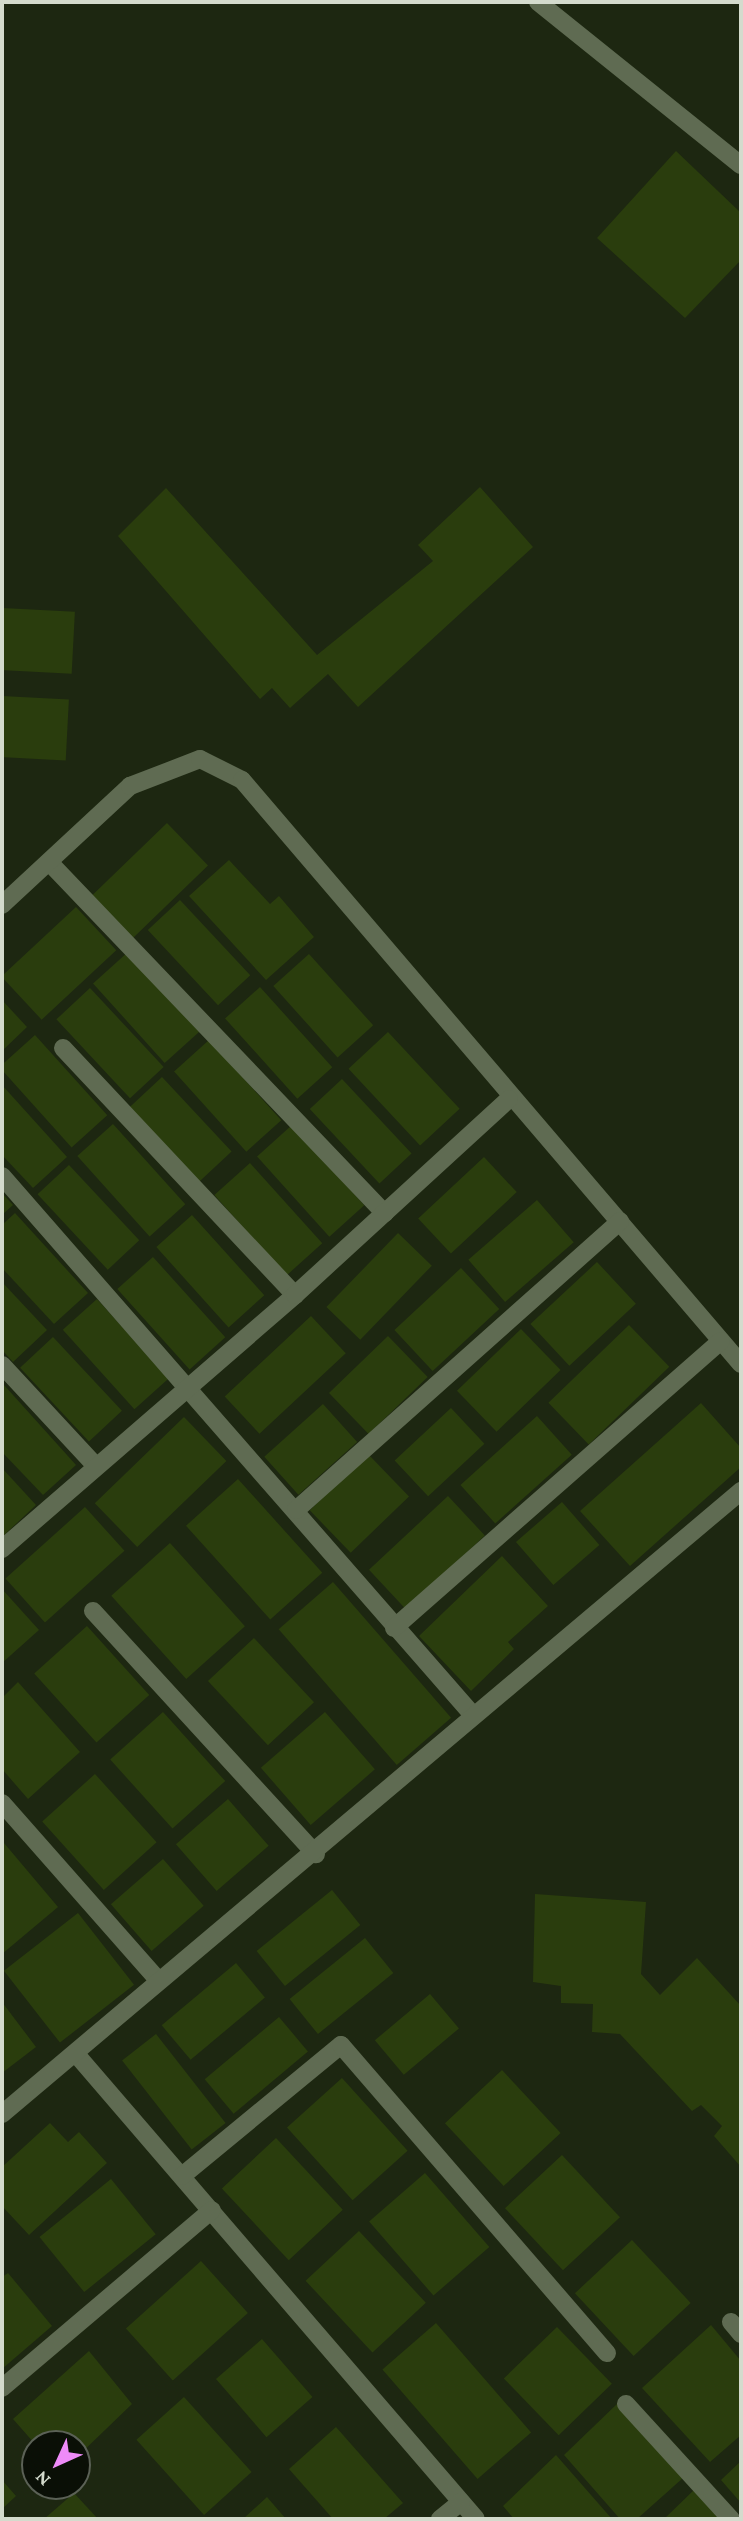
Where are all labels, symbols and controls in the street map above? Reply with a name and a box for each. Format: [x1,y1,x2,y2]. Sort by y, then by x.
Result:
north arrow [21,2430,91,2500]
text: N [30,2467,54,2491]

